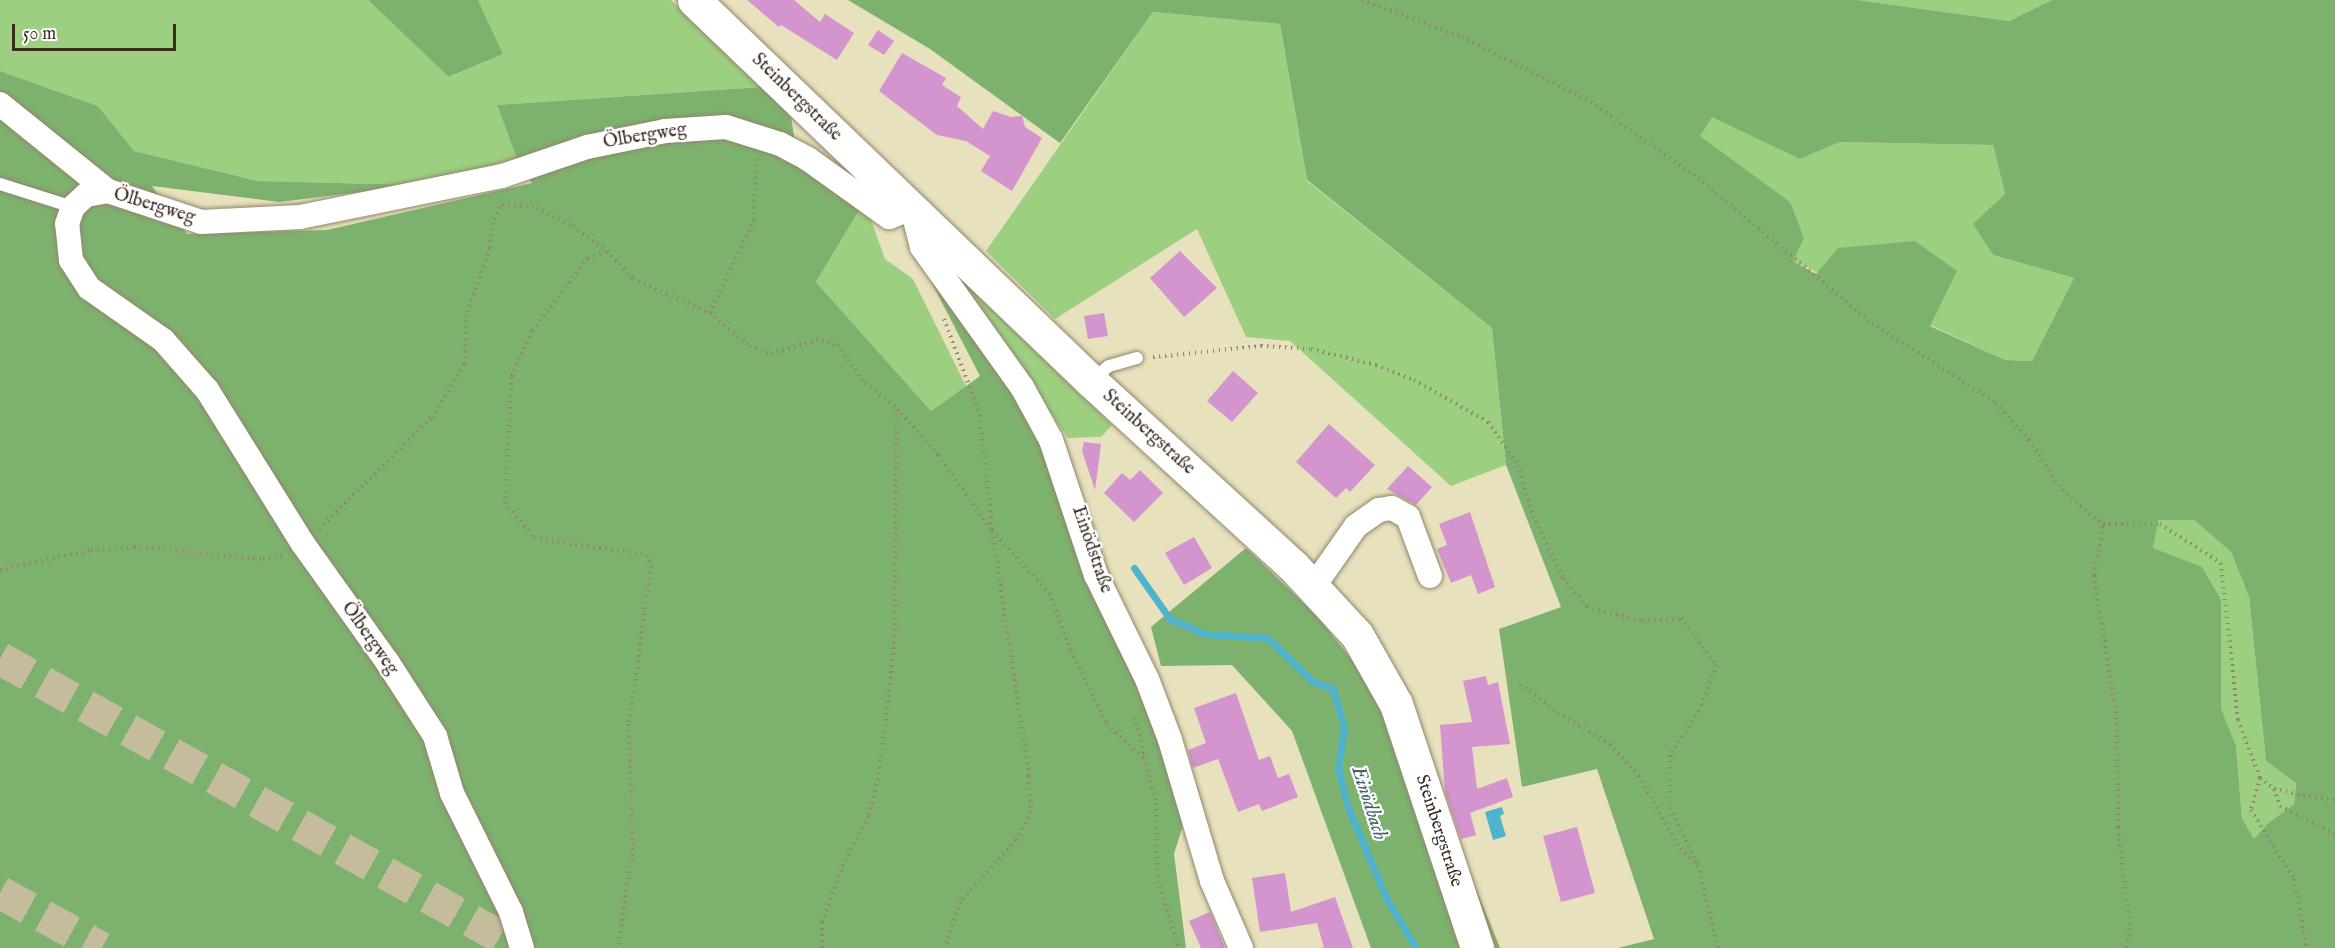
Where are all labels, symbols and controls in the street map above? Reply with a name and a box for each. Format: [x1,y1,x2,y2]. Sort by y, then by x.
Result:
scale bar [15,12,178,50]
text: 50 m [23,23,56,46]
street label: Steinbergstraße [747,50,845,146]
street label: Ölbergweg [602,120,688,154]
street label: Ölbergweg [111,184,197,230]
street label: Steinbergstraße [1097,386,1199,480]
street label: Einödstraße [1066,504,1116,596]
street label: Ölbergweg [336,598,402,680]
water label: Einödbach [1346,763,1392,843]
street label: Steinbergstraße [1410,772,1466,890]

